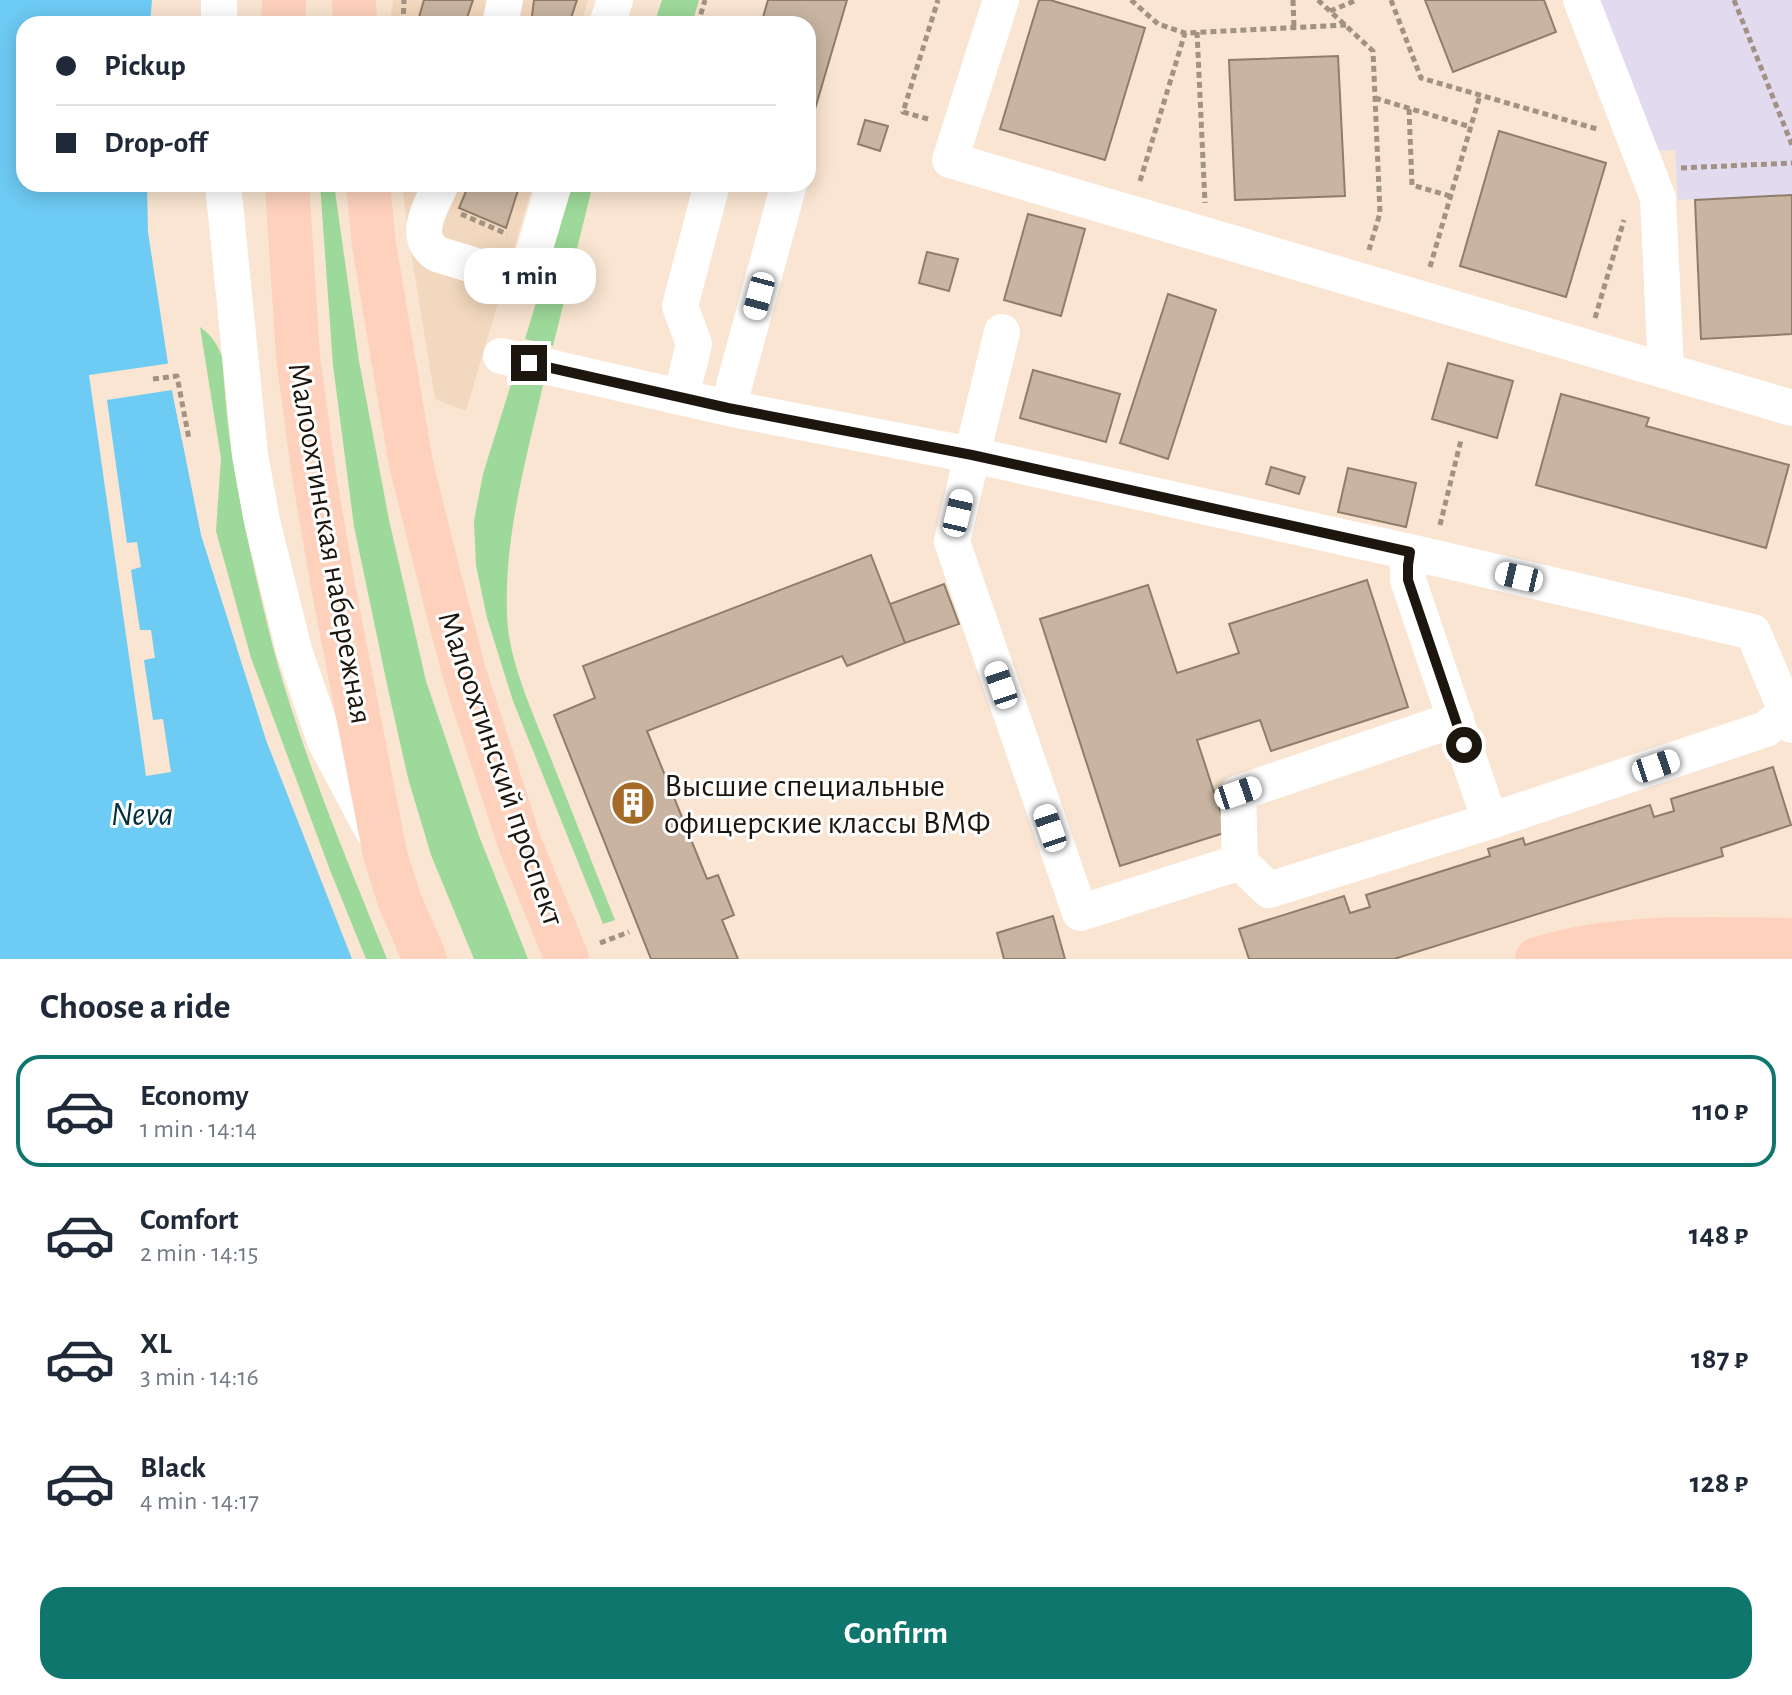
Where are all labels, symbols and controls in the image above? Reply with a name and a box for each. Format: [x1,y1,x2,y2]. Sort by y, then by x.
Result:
text: Pickup [104,51,186,81]
text: Drop-off [104,128,207,158]
callout: 1 min [463,247,595,303]
text: 1 min [503,263,557,289]
car [741,270,777,322]
route end [511,345,547,381]
street label: Малоохтинская набережная [282,360,378,726]
car [941,487,975,539]
car [1493,560,1545,594]
street label: Малоохтинский проспект [432,607,570,930]
car [982,658,1020,712]
route start [1446,727,1482,763]
car [1629,747,1683,785]
place label: Высшие специальные офицерские классы ВМФ [664,770,991,839]
car [1211,774,1265,812]
building icon: Высшие специальные офицерские классы ВМФ [609,779,657,827]
water label: Neva [111,798,173,832]
car [1031,801,1069,855]
text: Choose a ride [40,989,230,1025]
icon: car [44,1075,116,1147]
text: Economy [140,1081,249,1111]
text: 110 ₽ [1692,1096,1748,1126]
text: 1 min · 14:14 [140,1116,257,1142]
icon: car [44,1199,116,1271]
text: Comfort [140,1205,239,1235]
text: 148 ₽ [1689,1220,1748,1250]
text: 2 min · 14:15 [140,1240,258,1266]
icon: car [44,1323,116,1395]
text: XL [140,1329,172,1359]
text: 187 ₽ [1691,1344,1748,1374]
text: 3 min · 14:16 [140,1364,259,1390]
icon: car [44,1447,116,1519]
text: Black [140,1453,206,1483]
text: 128 ₽ [1690,1468,1748,1498]
text: 4 min · 14:17 [140,1488,259,1514]
button: Confirm [40,1587,1752,1679]

